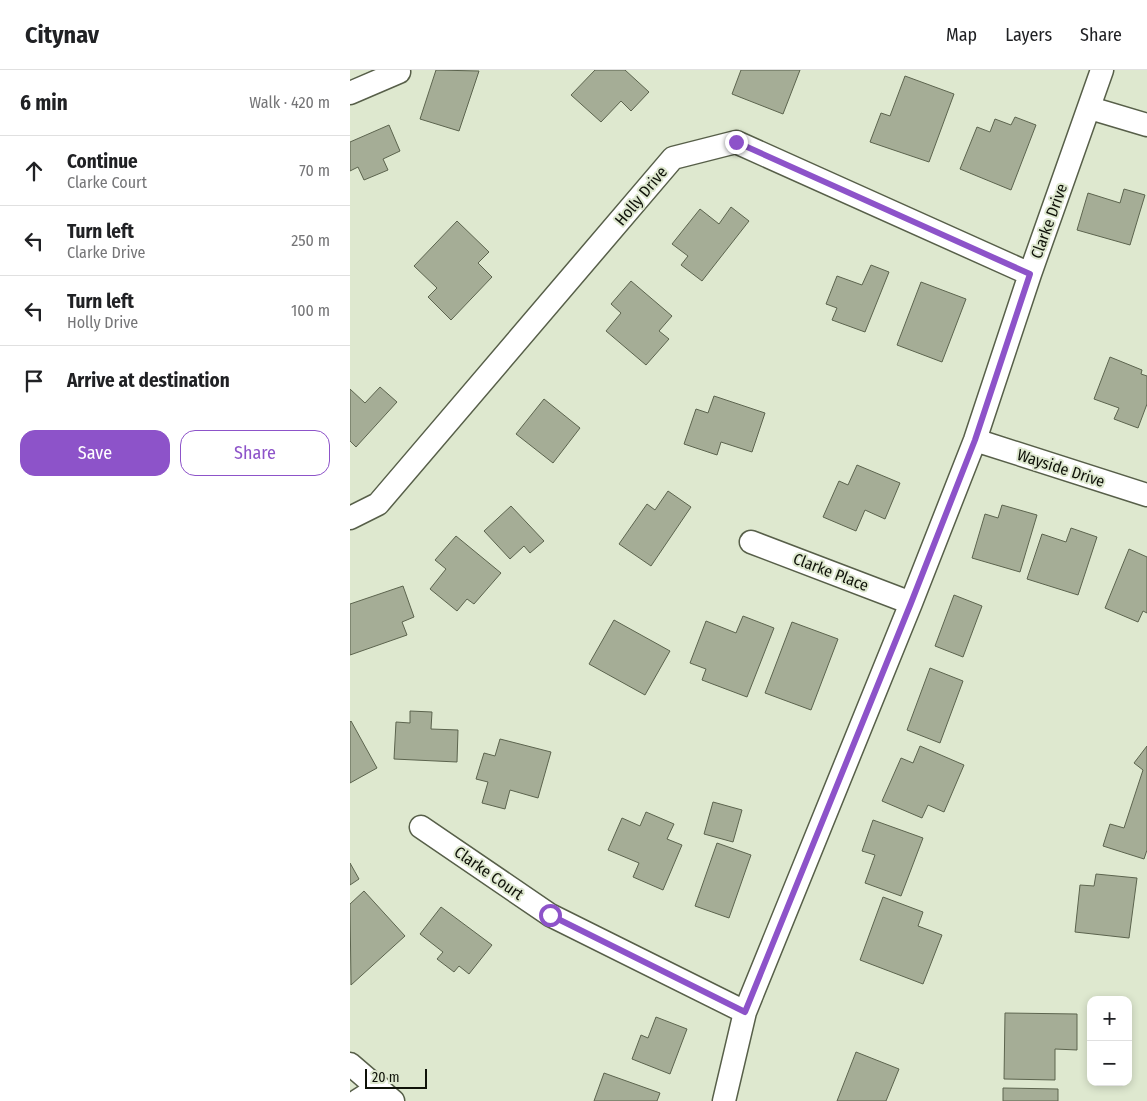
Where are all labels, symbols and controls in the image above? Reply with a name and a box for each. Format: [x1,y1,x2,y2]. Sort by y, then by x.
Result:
text: Citynav [25,21,99,49]
text: Map [946,24,977,46]
text: Layers [1005,24,1052,46]
text: Share [1080,24,1122,46]
text: 6 min [20,90,68,116]
text: Walk · 420 m [249,93,330,112]
route end [725,131,748,154]
text: Continue [67,150,138,173]
icon: ahead [20,157,48,185]
text: 70 m [299,161,330,180]
street label: Holly Drive [611,163,671,229]
text: Clarke Court [67,173,147,192]
street label: Clarke Drive [1027,181,1071,261]
text: Turn left [67,220,134,243]
icon: left [20,227,48,255]
text: 250 m [291,231,330,250]
text: Clarke Drive [67,243,145,262]
text: Turn left [67,290,134,313]
icon: left [20,297,48,325]
text: 100 m [291,301,330,320]
text: Holly Drive [67,313,138,332]
icon: arrive [20,367,48,395]
text: Arrive at destination [67,369,230,392]
button: Save [20,430,170,476]
button: Share [180,430,330,476]
street label: Wayside Drive [1015,445,1107,491]
street label: Clarke Place [791,549,871,595]
street label: Clarke Court [451,842,528,904]
route start [539,904,562,927]
map controls [1087,996,1132,1086]
button: + [1087,996,1132,1041]
button: − [1087,1041,1132,1086]
scale bar [365,1066,428,1089]
text: 20 m [372,1069,400,1086]

